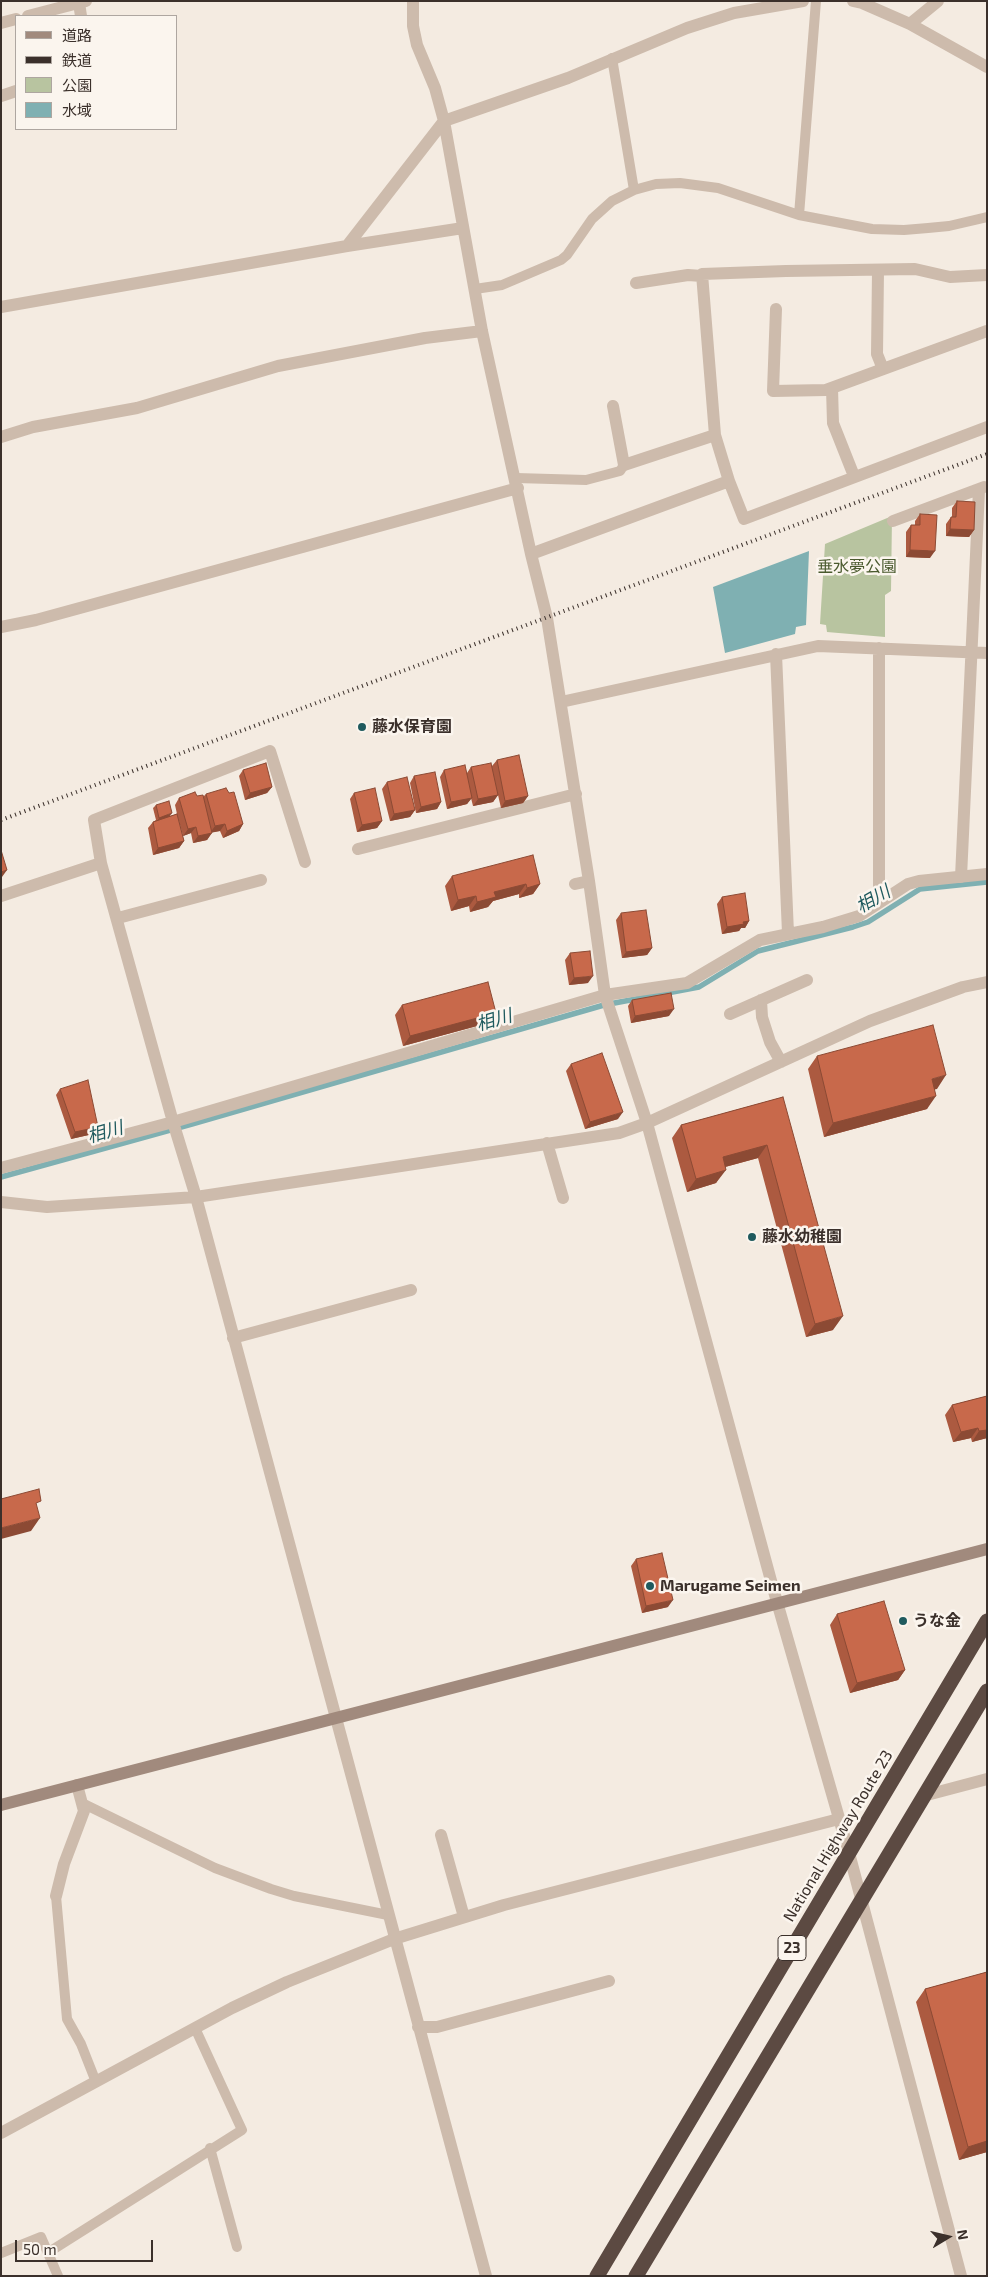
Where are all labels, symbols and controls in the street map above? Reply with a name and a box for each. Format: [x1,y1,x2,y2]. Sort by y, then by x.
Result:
legend [15,15,178,130]
text: 道路 [62,26,92,44]
text: 鉄道 [62,51,92,69]
text: 公園 [62,76,92,94]
text: 水域 [62,101,92,119]
park label: 垂水夢公園 [817,557,897,577]
place label: 藤水保育園 [372,717,452,737]
marker: 藤水保育園 [356,721,368,733]
water label: 相川 [852,881,894,917]
water label: 相川 [474,1005,514,1035]
water label: 相川 [85,1117,125,1147]
place label: 藤水幼稚園 [762,1227,842,1247]
marker: 藤水幼稚園 [746,1231,758,1243]
place label: Marugame Seimen [660,1576,801,1596]
marker: Marugame Seimen [644,1580,656,1592]
place label: うな金 [913,1611,961,1631]
marker: うな金 [897,1615,909,1627]
street label: National Highway Route 23 [779,1747,897,1925]
road number: 23 [778,1936,806,1960]
north arrow [923,2212,973,2262]
text: N [954,2228,972,2241]
scale bar [18,2230,155,2262]
text: 50 m [23,2240,57,2258]

